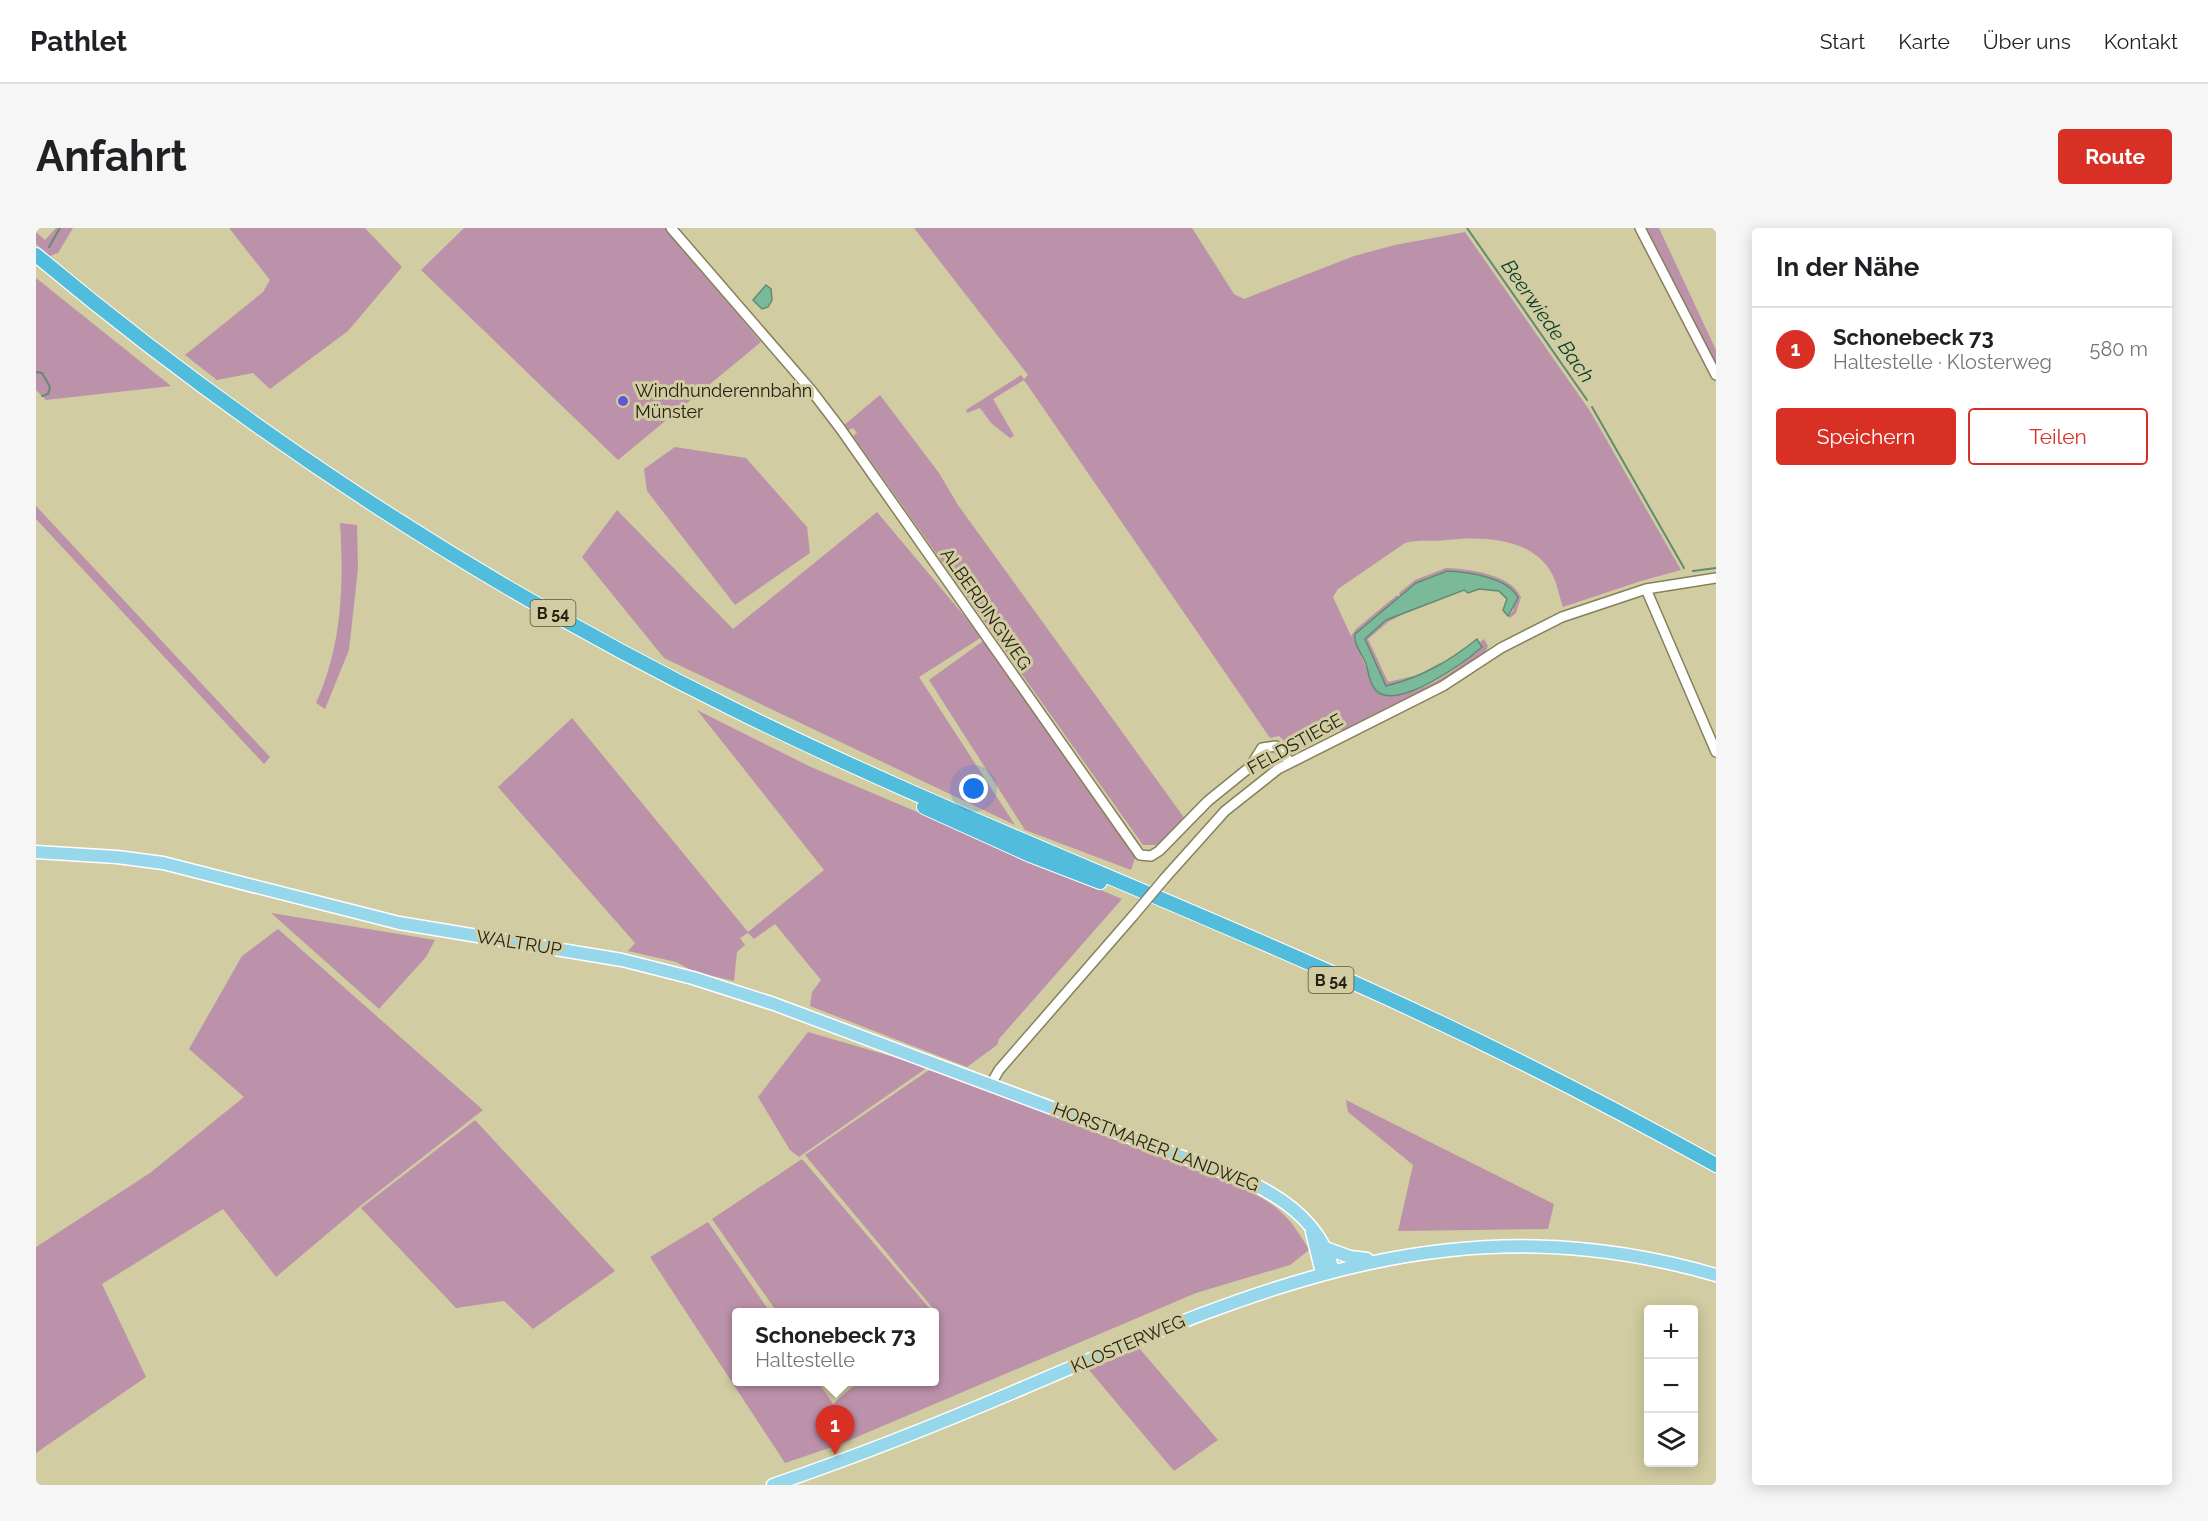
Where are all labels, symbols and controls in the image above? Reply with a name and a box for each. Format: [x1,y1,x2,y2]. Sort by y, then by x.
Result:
text: Pathlet [30,25,127,58]
text: Start [1820,29,1865,54]
text: Karte [1898,29,1950,54]
text: Über uns [1983,29,2071,54]
text: Kontakt [2104,29,2178,54]
button: Route [2058,129,2172,184]
text: Anfahrt [36,132,187,181]
text: In der Nähe [1776,252,1919,282]
water label: Beerwiede Bach [1497,255,1599,387]
text: Schonebeck 73 [1833,324,1994,350]
text: 1 [1791,337,1800,361]
text: 580 m [2090,337,2148,361]
text: Haltestelle · Klosterweg [1833,350,2052,374]
place label: Windhunderennbahn Münster [635,380,812,422]
marker: Windhunderennbahn Münster [616,394,630,408]
button: Speichern [1776,408,1956,465]
button: Teilen [1968,408,2148,465]
street label: ALBERDINGWEG [937,544,1036,674]
road number: B 54 [530,600,576,626]
street label: FELDSTIEGE [1243,709,1346,778]
your location [959,774,988,803]
street label: WALTRUP [475,925,563,960]
road number: B 54 [1308,967,1354,993]
street label: HORSTMARER LANDWEG [1050,1098,1262,1196]
map controls [1644,1305,1698,1467]
button: + [1644,1305,1698,1359]
popup [732,1308,939,1386]
street label: KLOSTERWEG [1068,1310,1188,1377]
text: Schonebeck 73 [755,1322,916,1348]
text: Haltestelle [755,1348,855,1372]
button: − [1644,1359,1698,1413]
pin: 1 [816,1406,854,1455]
button: layers [1644,1413,1698,1467]

